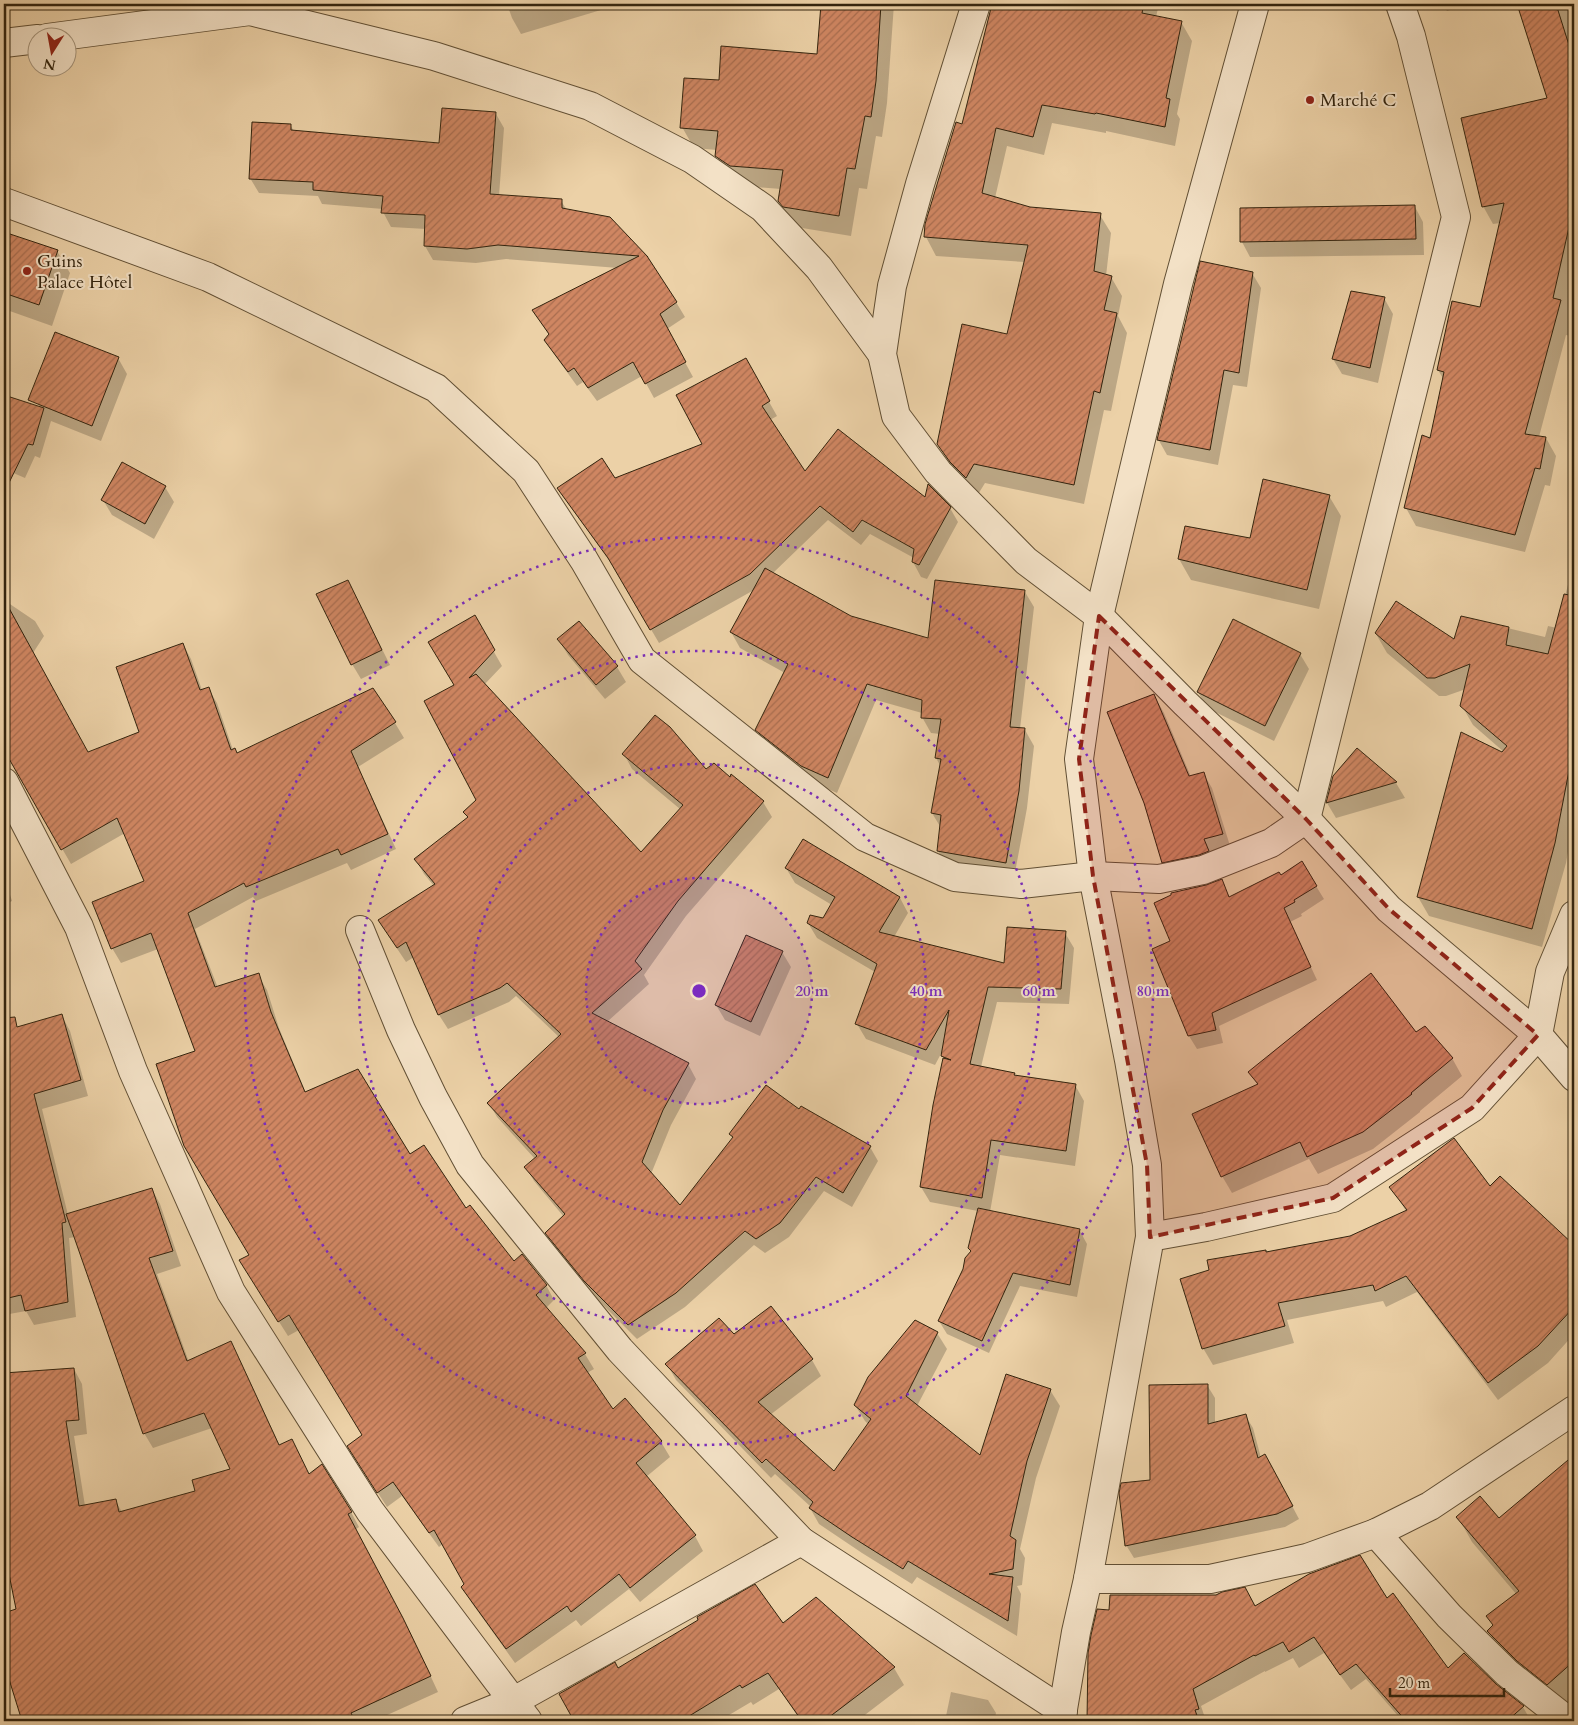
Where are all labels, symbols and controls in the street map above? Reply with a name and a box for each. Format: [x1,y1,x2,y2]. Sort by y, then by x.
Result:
north arrow [28,28,78,78]
text: N [42,54,57,75]
place label: Marché C [1320,88,1396,113]
marker: Marché C [1304,94,1316,106]
place label: Guins Palace Hôtel [37,249,133,295]
marker: Guins Palace Hôtel [21,265,33,277]
text: 20 m [795,981,829,1001]
text: 40 m [909,981,943,1001]
text: 60 m [1022,981,1056,1001]
text: 80 m [1136,981,1170,1001]
centre of rings [690,982,708,1000]
scale bar [1390,1665,1504,1697]
text: 20 m [1398,1673,1430,1693]

